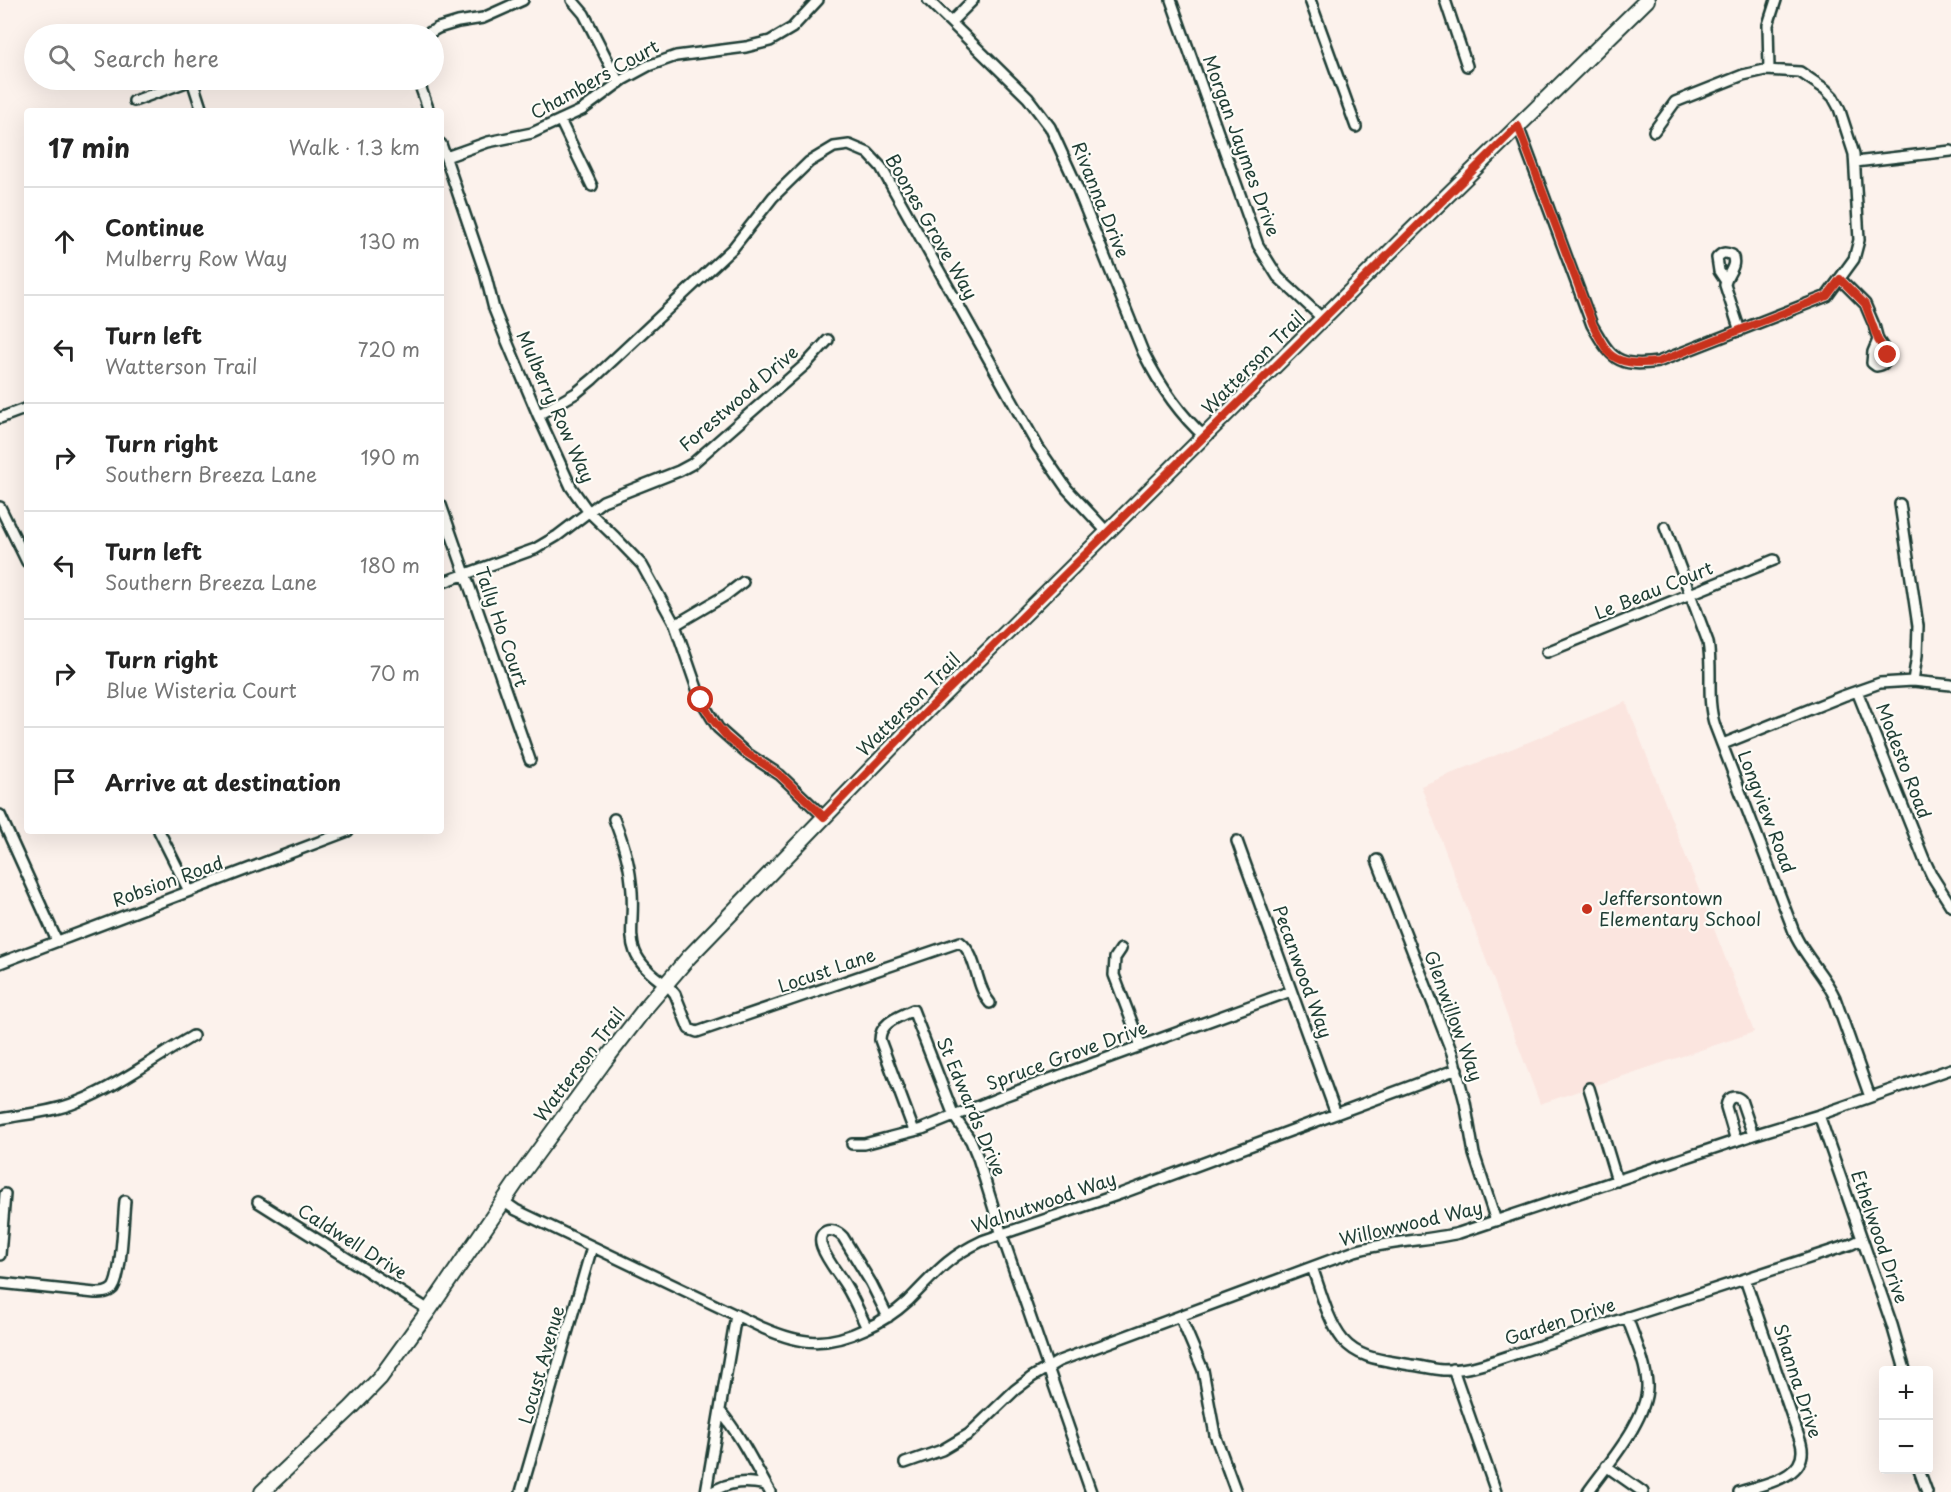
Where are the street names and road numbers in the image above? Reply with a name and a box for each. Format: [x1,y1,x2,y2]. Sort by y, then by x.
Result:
street label: Chambers Court [525,32,663,125]
street label: Morgan Jaymes Drive [1197,51,1288,240]
street label: Rivanna Drive [1066,137,1137,262]
street label: Boones Grove Way [880,148,985,304]
street label: Watterson Trail [1195,304,1311,420]
street label: Mulberry Row Way [511,326,602,487]
street label: Forestwood Drive [672,338,804,457]
street label: Le Beau Court [1590,554,1717,626]
street label: Tally Ho Court [469,563,536,690]
street label: Watterson Trail [850,646,966,762]
street label: Modesto Road [1870,699,1939,822]
street label: Longview Road [1732,746,1803,877]
street label: Robsion Road [108,848,227,913]
street label: Pecanwood Way [1267,901,1340,1042]
street label: Locust Lane [774,940,879,999]
street label: Glenwillow Way [1418,946,1491,1085]
street label: Watterson Trail [527,1001,631,1127]
street label: Spruce Grove Drive [982,1013,1151,1096]
street label: St Edwards Drive [931,1033,1014,1180]
street label: Walnutwood Way [967,1164,1120,1239]
street label: Ethelwood Drive [1845,1166,1916,1307]
street label: Willowwood Way [1336,1193,1485,1252]
street label: Caldwell Drive [293,1196,413,1285]
street label: Garden Drive [1501,1290,1618,1351]
street label: Locust Avenue [511,1302,570,1427]
street label: Shanna Drive [1767,1320,1830,1441]

